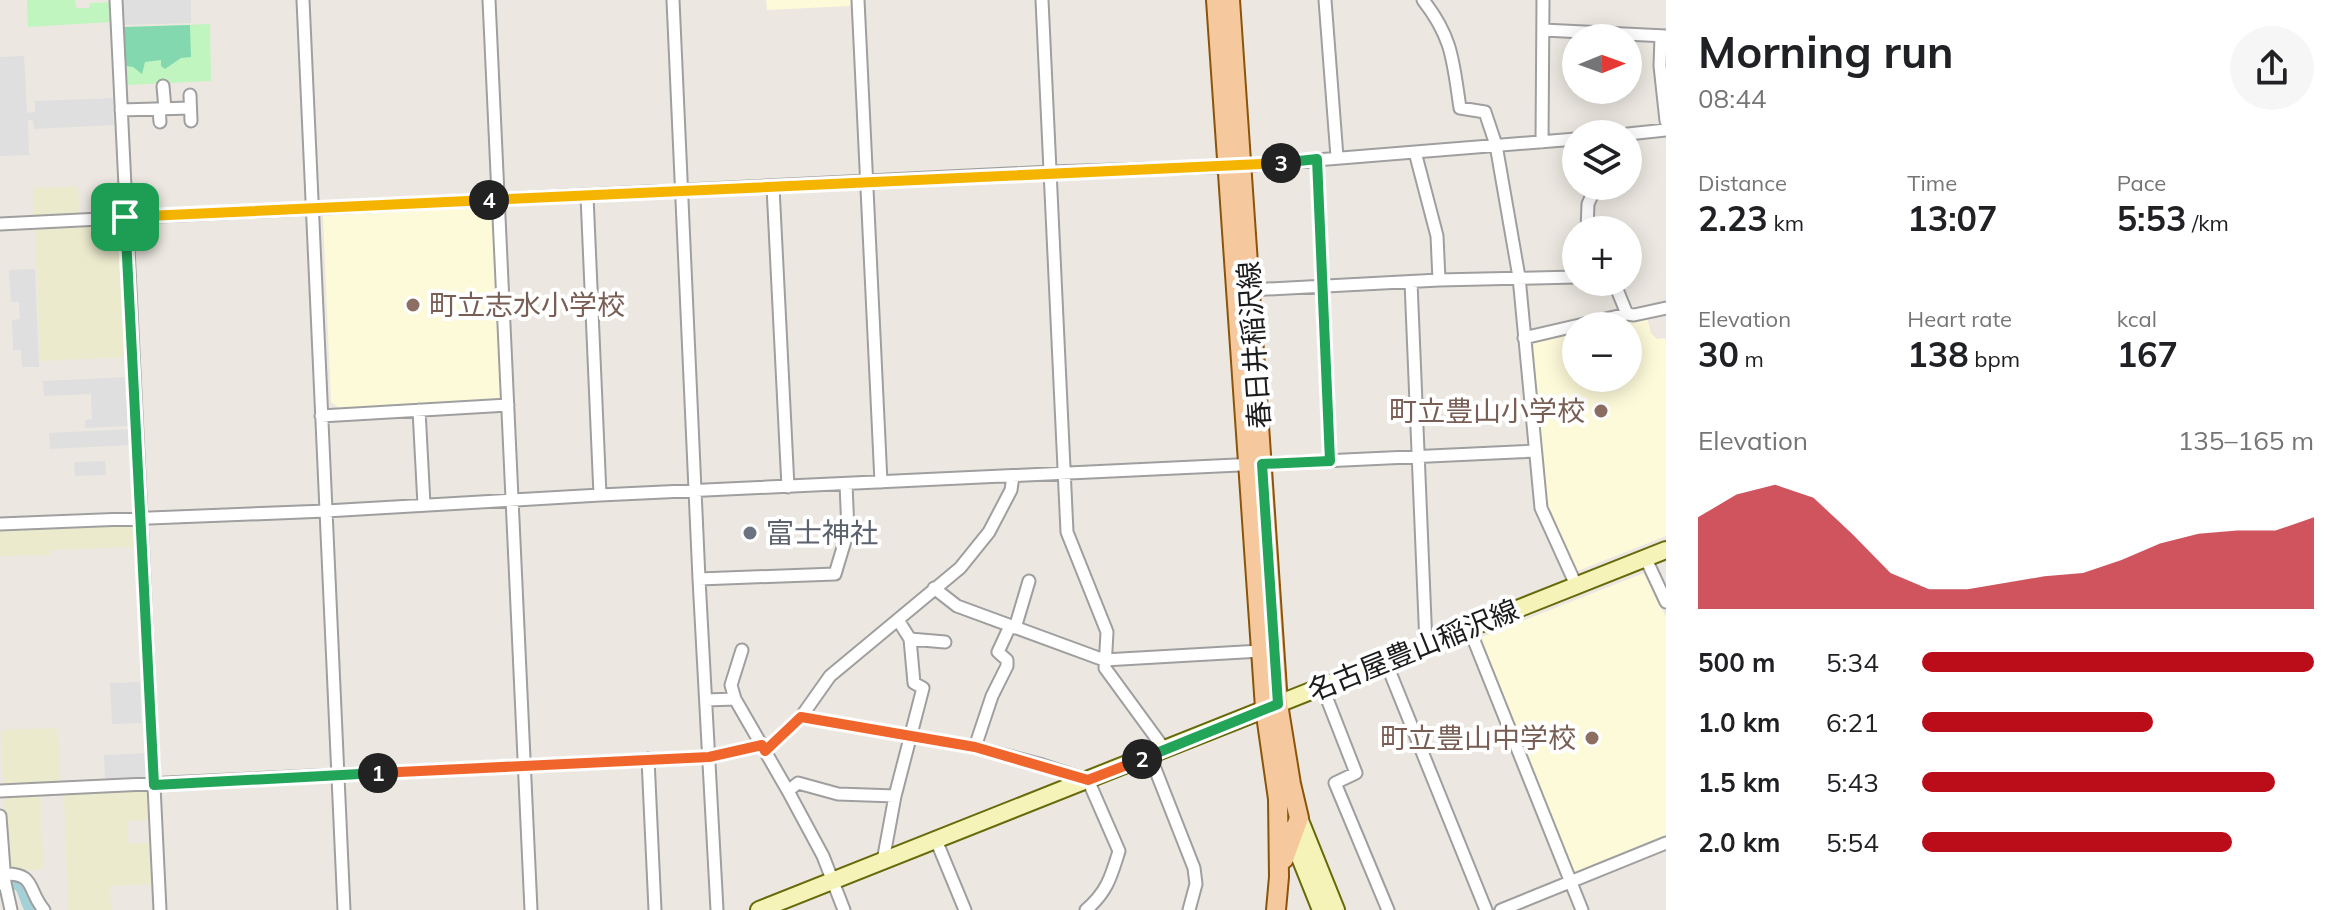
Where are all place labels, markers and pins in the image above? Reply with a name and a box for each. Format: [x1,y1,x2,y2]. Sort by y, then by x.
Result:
pin: 3 [1261,143,1301,183]
pin: 4 [469,180,509,220]
pin [91,183,159,251]
place label: 町立志水小学校 [429,287,625,322]
marker: 町立志水小学校 [404,296,422,314]
place label: 町立豊山小学校 [1389,393,1585,428]
marker: 町立豊山小学校 [1592,402,1610,420]
place label: 富士神社 [766,515,878,550]
marker: 富士神社 [741,524,759,542]
place label: 町立豊山中学校 [1380,720,1576,755]
marker: 町立豊山中学校 [1583,729,1601,747]
pin: 2 [1122,739,1162,779]
pin: 1 [358,753,398,793]

